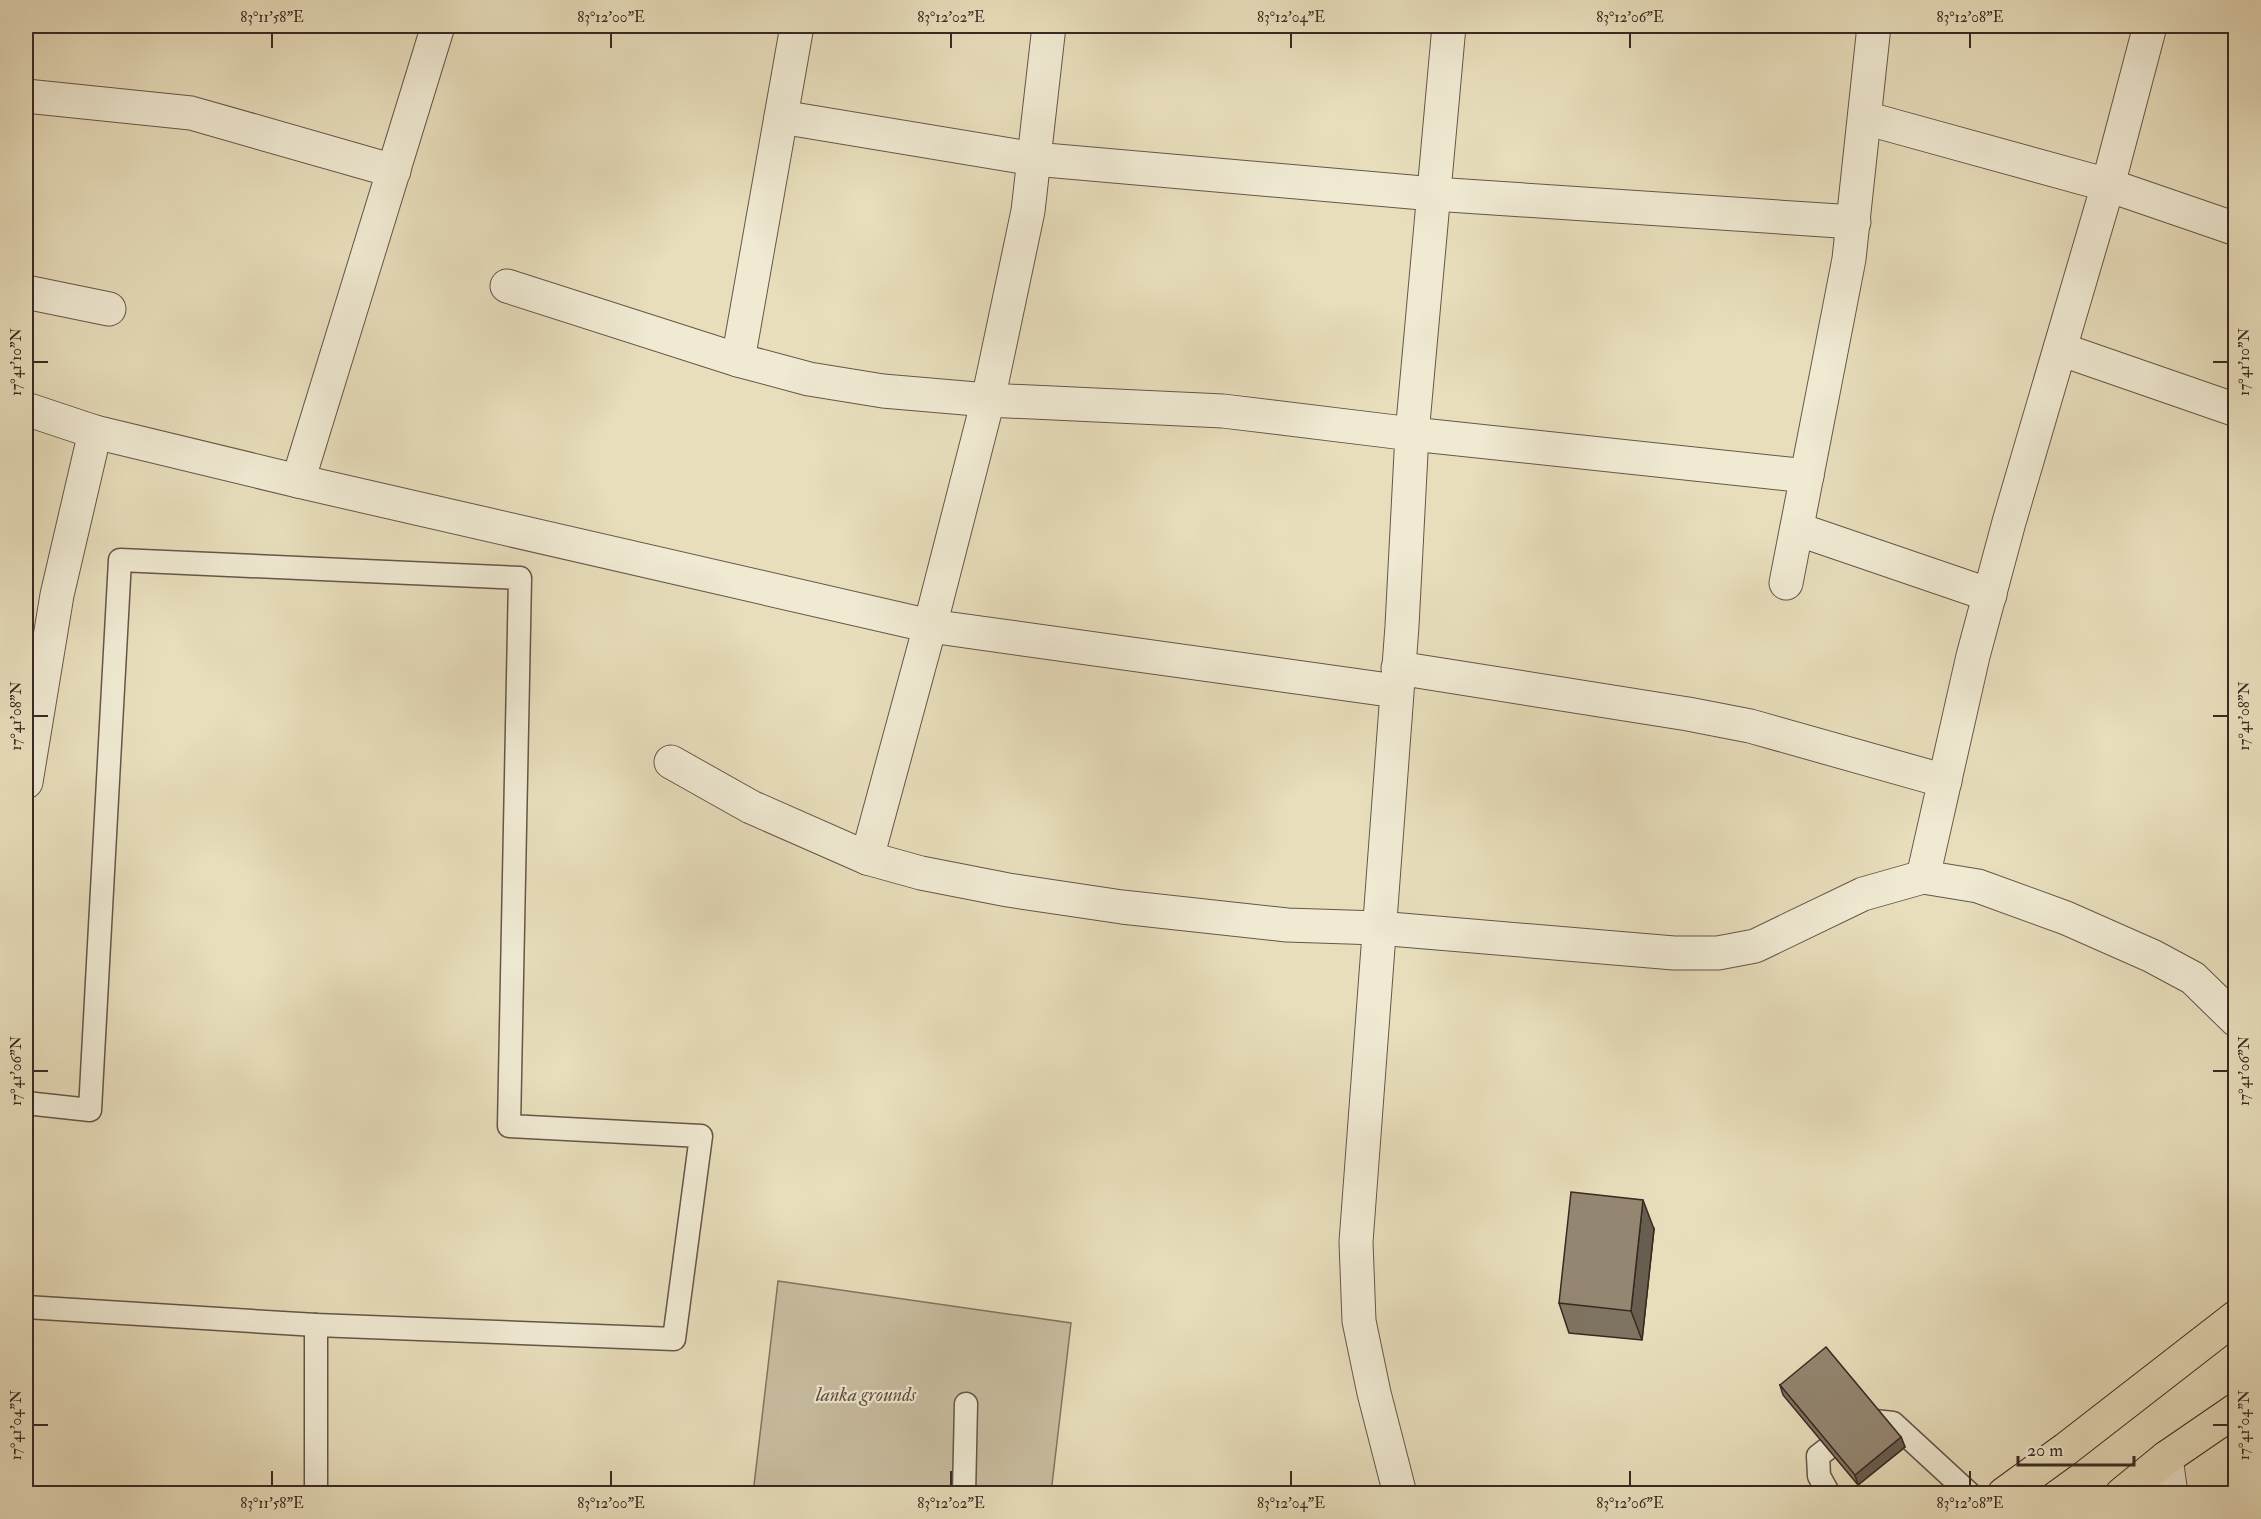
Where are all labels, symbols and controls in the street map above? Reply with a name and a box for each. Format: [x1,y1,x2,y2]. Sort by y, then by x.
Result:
text: 83°11'58"E [240,8,304,27]
text: 83°12'00"E [577,8,645,27]
text: 83°12'02"E [917,8,985,27]
text: 83°12'04"E [1257,8,1325,27]
text: 83°12'06"E [1596,8,1664,27]
text: 83°12'08"E [1937,8,2004,27]
text: 17°41'10"N [7,328,26,396]
text: 17°41'10"N [2235,328,2254,396]
text: 17°41'08"N [7,681,26,751]
text: 17°41'08"N [2235,681,2254,751]
text: 17°41'06"N [7,1035,26,1106]
text: 17°41'06"N [2235,1035,2254,1106]
park label: lanka grounds [815,1382,917,1407]
text: 17°41'04"N [7,1389,26,1460]
text: 17°41'04"N [2235,1389,2254,1460]
scale bar [2018,1429,2134,1467]
text: 20 m [2027,1439,2063,1462]
text: 83°11'58"E [240,1494,304,1513]
text: 83°12'00"E [577,1494,645,1513]
text: 83°12'02"E [917,1494,985,1513]
text: 83°12'04"E [1257,1494,1325,1513]
text: 83°12'06"E [1596,1494,1664,1513]
text: 83°12'08"E [1937,1494,2004,1513]

